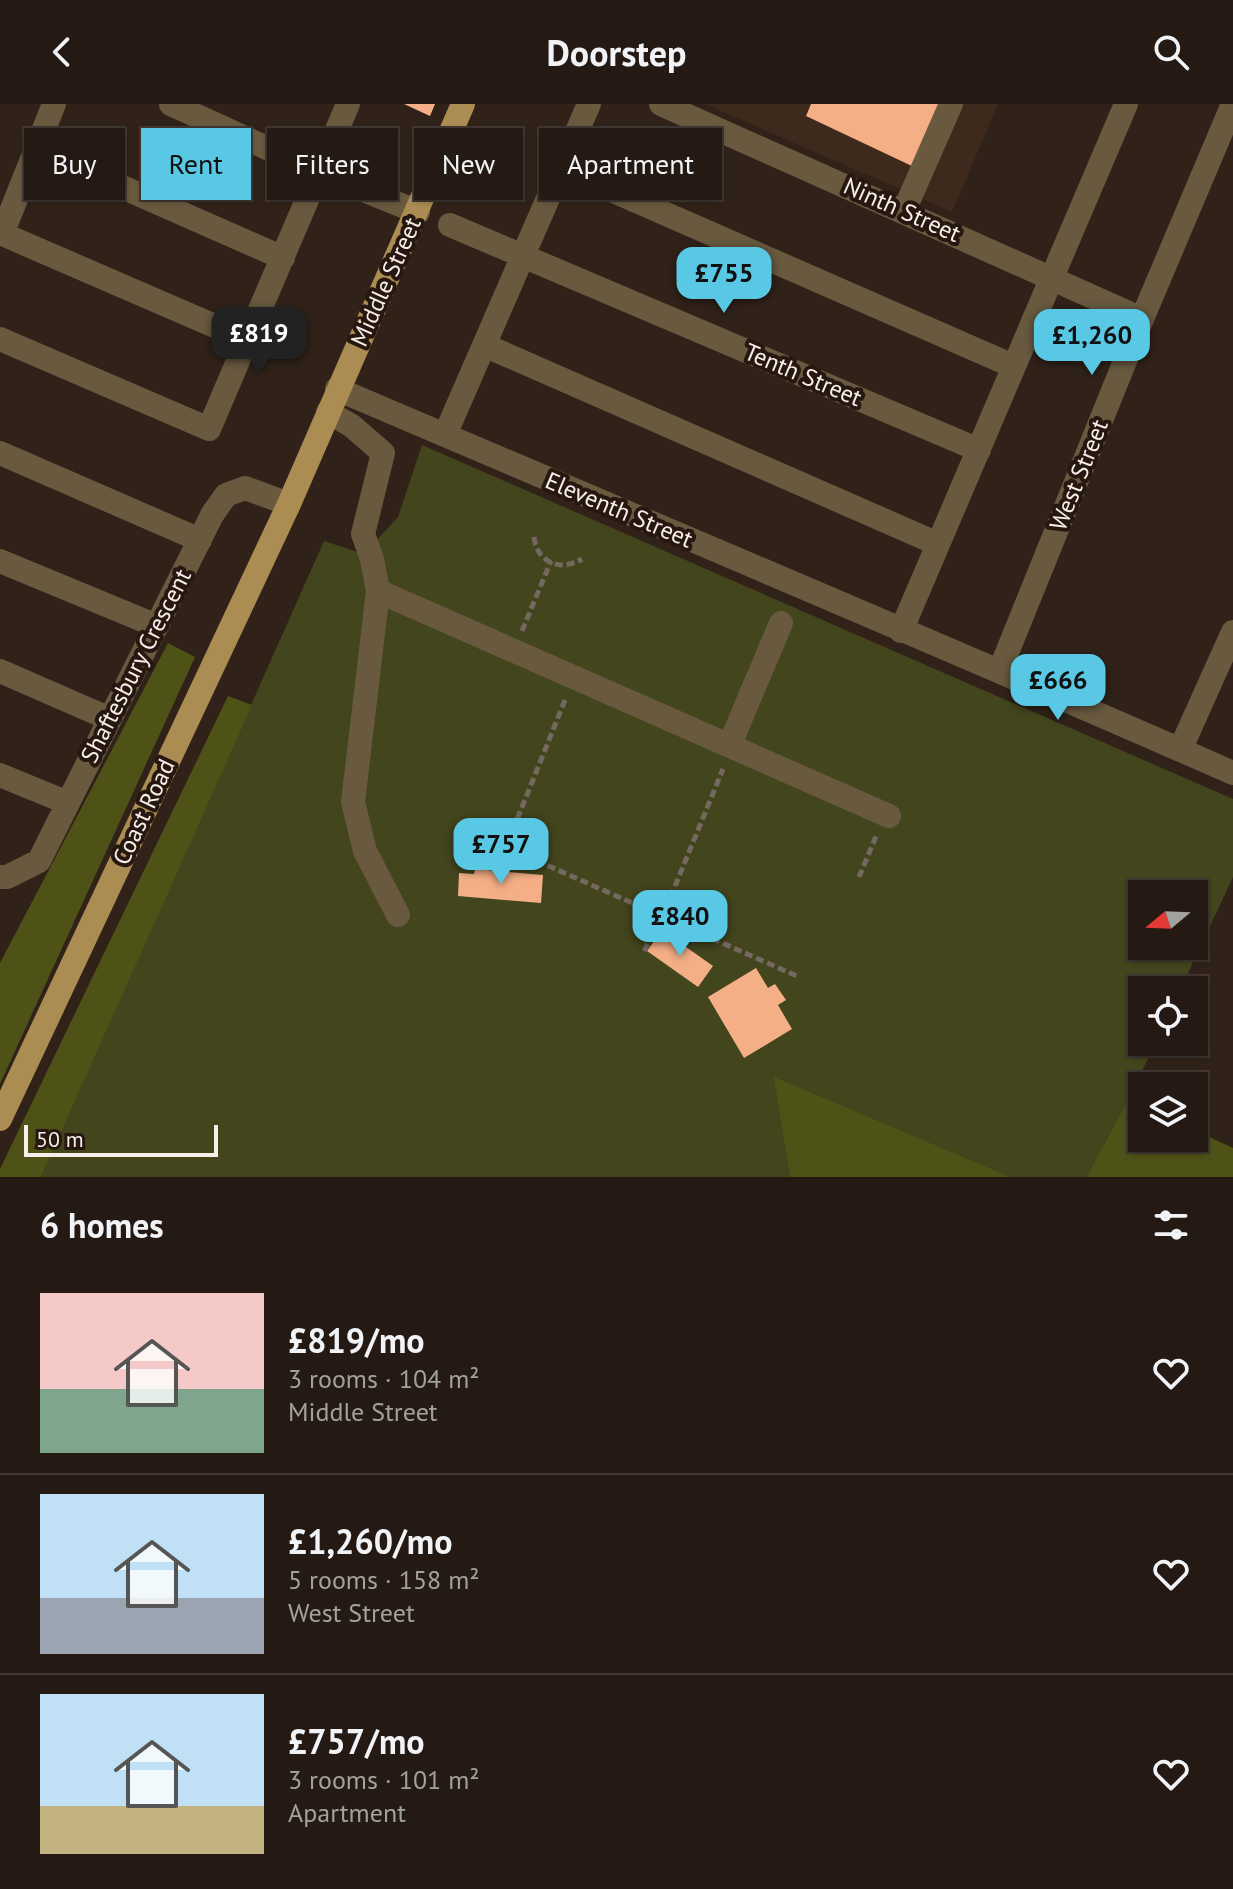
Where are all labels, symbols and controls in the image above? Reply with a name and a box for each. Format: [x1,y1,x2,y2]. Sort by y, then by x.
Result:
text: Doorstep [547,29,686,76]
icon: back [40,30,84,74]
icon: search [1149,30,1193,74]
chip: Buy [24,128,125,200]
chip: Rent [141,128,251,200]
chip: Filters [267,128,398,200]
chip: New [414,128,523,200]
chip: Apartment [539,128,722,200]
street label: Ninth Street [839,170,965,249]
street label: Middle Street [343,212,428,351]
pin: £755 [677,247,771,315]
text: £755 [695,256,753,289]
pin: £819 [212,307,306,375]
pin: £1,260 [1027,309,1157,377]
text: £819 [230,316,288,349]
text: £1,260 [1052,318,1132,351]
street label: Tenth Street [740,336,867,413]
street label: West Street [1042,415,1115,535]
street label: Eleventh Street [541,465,698,555]
street label: Shaftesbury Crescent [73,564,198,768]
pin: £666 [1011,654,1105,722]
text: £666 [1029,663,1087,696]
street label: Coast Road [106,754,181,870]
pin: £757 [454,818,548,886]
text: £757 [472,827,530,860]
north arrow [1128,880,1208,960]
map controls [1128,880,1208,1152]
pin: £840 [633,890,727,958]
text: £840 [651,899,709,932]
button: locate [1128,976,1208,1056]
button: layers [1128,1072,1208,1152]
scale bar [24,1121,218,1157]
text: 50 m [36,1125,84,1153]
text: 6 homes [40,1203,164,1247]
icon: filters [1149,1203,1193,1247]
text: £819/mo [288,1318,425,1362]
icon: home [104,1325,200,1421]
icon: heart [1149,1351,1193,1395]
text: 3 rooms · 104 m² [288,1362,480,1395]
text: Middle Street [288,1395,438,1428]
text: £1,260/mo [288,1519,452,1563]
icon: home [104,1526,200,1622]
icon: heart [1149,1552,1193,1596]
text: 5 rooms · 158 m² [288,1563,480,1596]
text: West Street [288,1596,415,1629]
text: £757/mo [288,1719,425,1763]
icon: home [104,1726,200,1822]
icon: heart [1149,1752,1193,1796]
text: 3 rooms · 101 m² [288,1763,480,1796]
text: Apartment [288,1796,406,1829]

